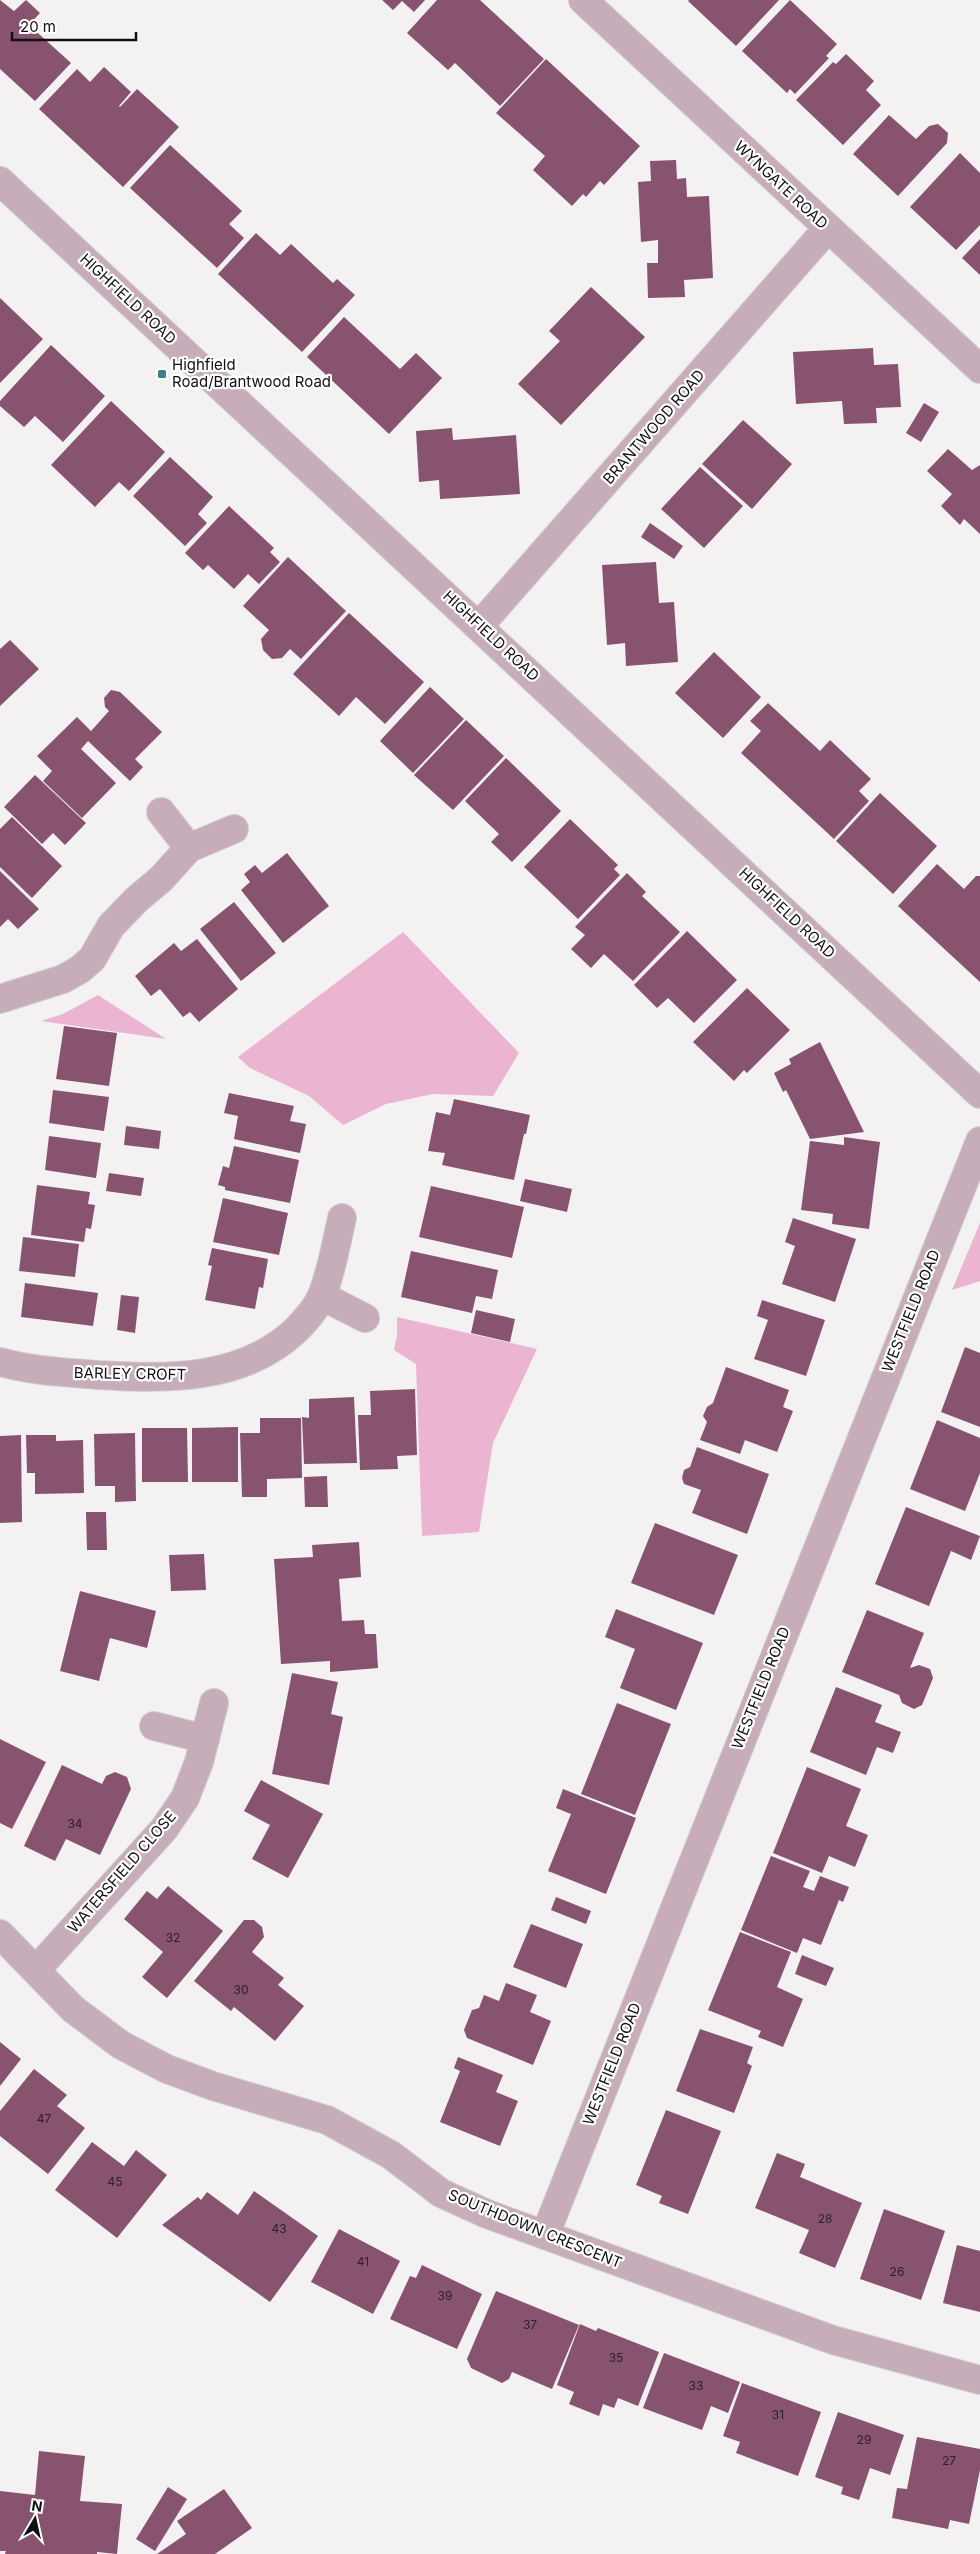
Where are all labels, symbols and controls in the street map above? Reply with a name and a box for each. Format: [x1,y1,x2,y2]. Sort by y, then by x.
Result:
scale bar [12,10,136,42]
text: 20 m [20,17,56,36]
street label: WYNGATE ROAD [731,136,832,233]
street label: HIGHFIELD ROAD [76,249,180,348]
place label: Highfield Road/Brantwood Road [172,355,331,391]
street label: BRANTWOOD ROAD [599,366,708,488]
marker: Highfield Road/Brantwood Road [156,368,168,380]
street label: HIGHFIELD ROAD [439,586,543,685]
street label: HIGHFIELD ROAD [735,863,839,962]
street label: WESTFIELD ROAD [877,1247,944,1375]
street label: BARLEY CROFT [74,1363,186,1384]
street label: WESTFIELD ROAD [727,1624,794,1752]
street label: WATERSFIELD CLOSE [63,1807,180,1937]
house number: 34 [67,1816,83,1831]
house number: 32 [166,1930,180,1945]
house number: 30 [234,1982,248,1997]
street label: WESTFIELD ROAD [578,2000,645,2128]
house number: 47 [37,2111,51,2126]
house number: 45 [107,2174,123,2189]
street label: SOUTHDOWN CRESCENT [445,2185,625,2272]
house number: 28 [818,2211,832,2226]
house number: 43 [271,2221,287,2236]
house number: 41 [357,2254,369,2269]
house number: 26 [890,2264,904,2279]
house number: 39 [438,2288,452,2303]
house number: 37 [523,2317,537,2332]
house number: 35 [609,2350,623,2365]
house number: 33 [689,2378,703,2393]
house number: 31 [772,2407,784,2422]
house number: 29 [857,2432,871,2447]
house number: 27 [942,2453,956,2468]
north arrow [10,2494,60,2544]
text: N [31,2496,44,2515]

